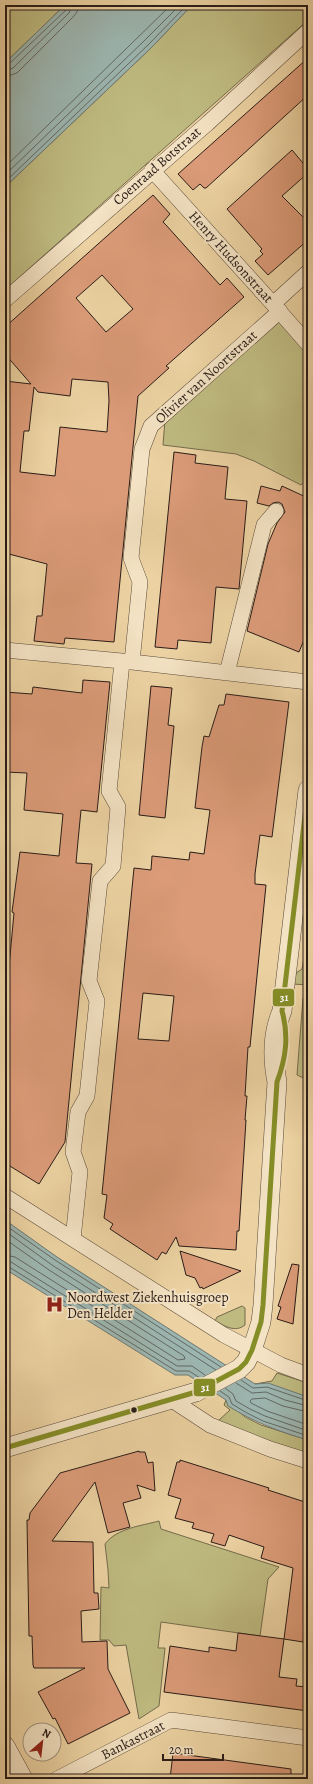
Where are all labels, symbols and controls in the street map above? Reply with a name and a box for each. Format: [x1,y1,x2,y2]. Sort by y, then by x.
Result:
street label: Coenraad Botstraat [109,122,205,210]
street label: Henry Hudsonstraat [185,207,278,307]
street label: Olivier van Noortstraat [151,326,261,428]
line badge: 31 [272,988,295,1007]
text: 31 [280,990,288,1005]
place label: Noordwest Ziekenhuisgroep Den Helder [67,1288,229,1323]
hospital icon: Noordwest Ziekenhuisgroep Den Helder [44,1295,64,1315]
line badge: 31 [193,1378,216,1397]
text: 31 [201,1380,209,1395]
unlabelled marker [129,1405,139,1415]
street label: Bankastraat [98,1716,168,1764]
north arrow [22,1722,62,1762]
text: N [39,1725,54,1742]
scale bar [163,1736,223,1762]
text: 20 m [169,1742,193,1758]

